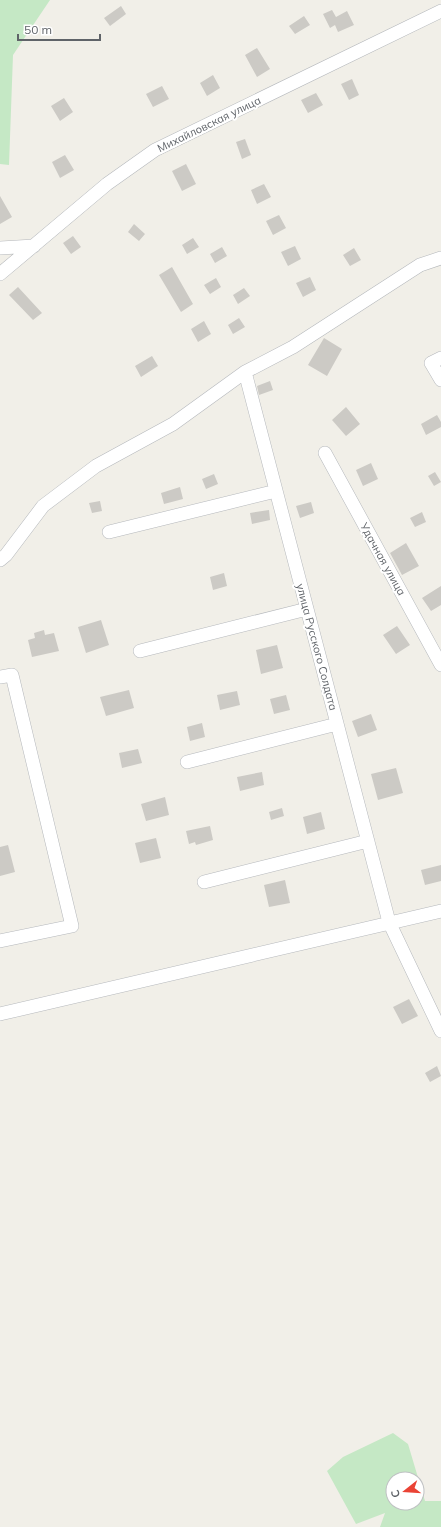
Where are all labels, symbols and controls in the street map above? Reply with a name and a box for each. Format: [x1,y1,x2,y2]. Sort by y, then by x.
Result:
scale bar [18,16,100,42]
text: 50 m [24,22,52,37]
street label: Михайловская улица [155,93,263,155]
street label: Удачная улица [357,519,409,598]
street label: улица Русского Солдата [293,582,341,712]
north arrow [385,1471,425,1511]
text: С [388,1488,403,1500]

